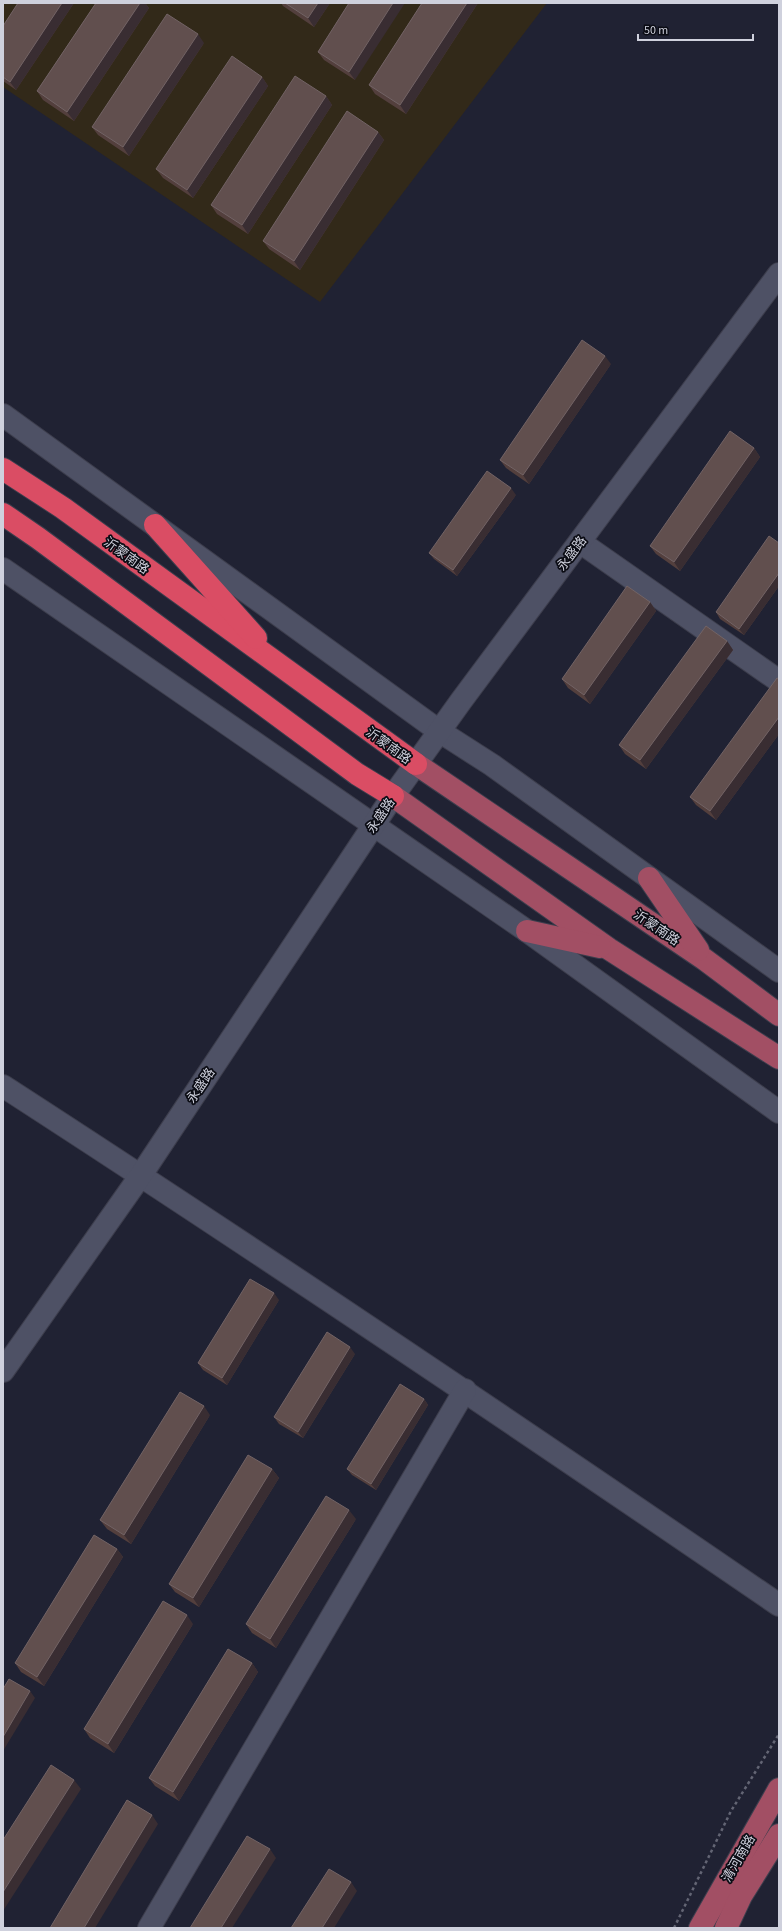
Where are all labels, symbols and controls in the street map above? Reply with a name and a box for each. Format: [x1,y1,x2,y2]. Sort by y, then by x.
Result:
scale bar [638,16,753,42]
text: 50 m [644,22,668,39]
street label: 沂蒙南路 [100,533,153,578]
street label: 永盛路 [553,533,591,575]
street label: 沂蒙南路 [362,723,415,768]
street label: 永盛路 [362,794,399,837]
street label: 沂蒙南路 [630,906,683,950]
street label: 永盛路 [182,1064,219,1107]
street label: 清河南路 [718,1831,760,1886]

